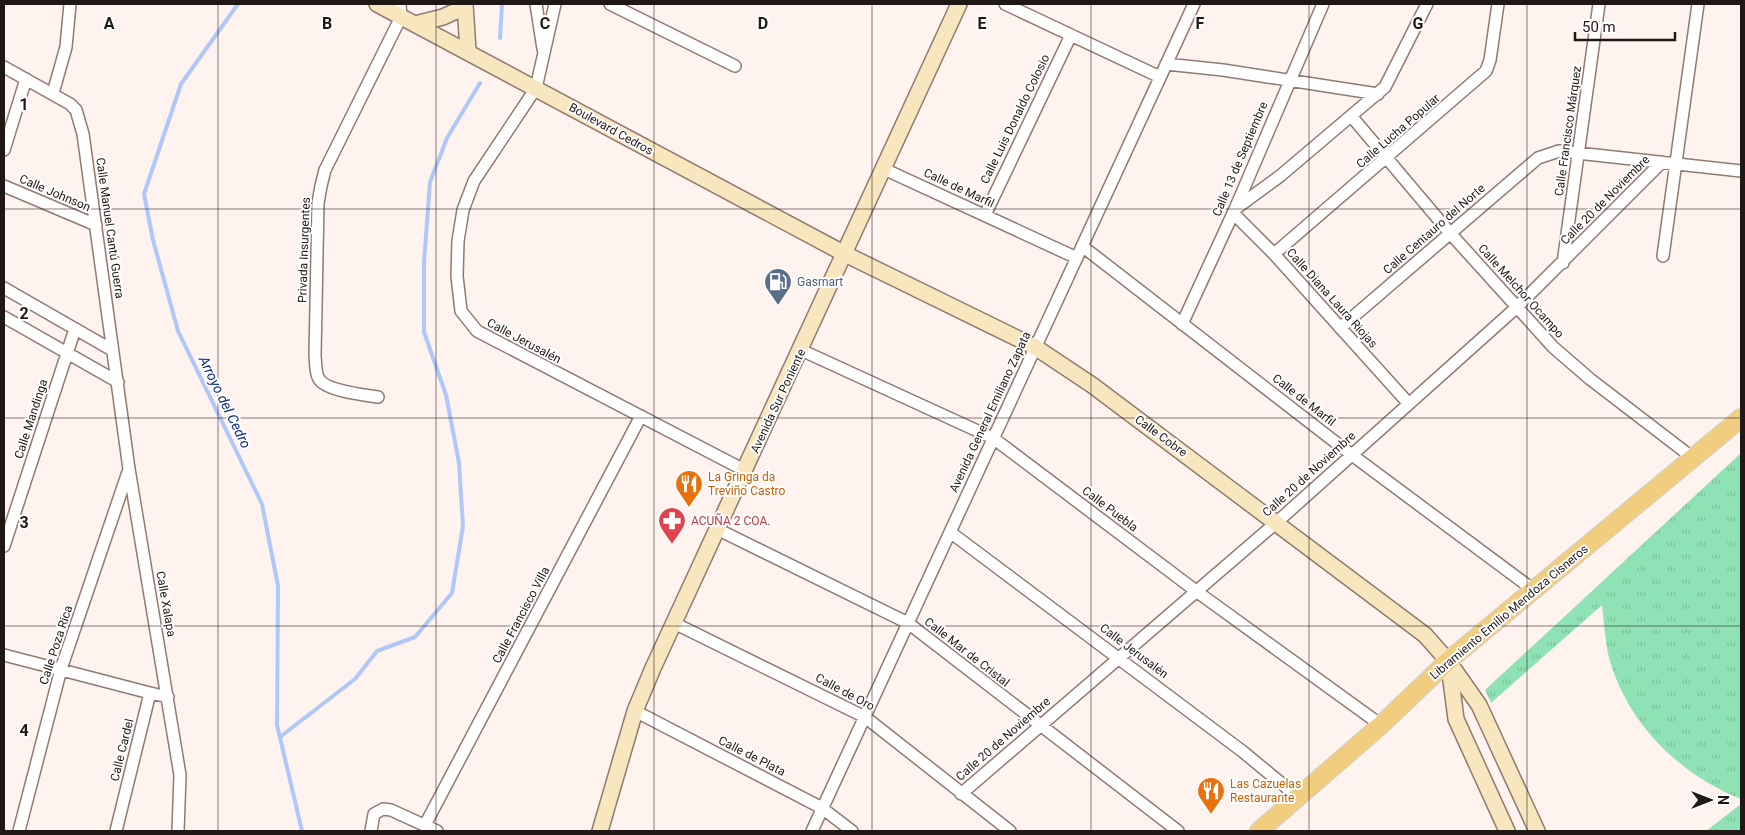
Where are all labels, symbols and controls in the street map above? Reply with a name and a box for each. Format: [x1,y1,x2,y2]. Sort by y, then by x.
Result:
scale bar [1575,10,1675,42]
text: A [104,14,115,33]
text: B [322,14,332,33]
text: C [540,14,550,33]
text: D [758,14,768,33]
text: E [978,14,987,33]
text: F [1196,14,1205,33]
text: G [1413,14,1424,33]
text: 50 m [1582,18,1616,36]
street label: Calle Luis Donaldo Colosio [978,52,1053,186]
street label: Calle Francisco Márquez [1552,65,1584,197]
street label: Calle Lucha Popular [1353,91,1443,171]
text: 1 [19,95,29,114]
street label: Boulevard Cedros [566,100,656,158]
street label: Calle 13 de Septiembre [1210,100,1270,218]
street label: Calle 20 de Noviembre [1558,153,1652,247]
street label: Calle Manuel Cantú Guerra [93,157,127,299]
street label: Calle de Marfil [921,166,997,210]
street label: Calle Johnson [17,172,93,214]
street label: Calle Centauro del Norte [1380,181,1488,277]
street label: Privada Insurgentes [295,197,313,303]
street label: Calle Melchor Ocampo [1475,241,1567,341]
street label: Calle Diana Laura Riojas [1284,246,1380,350]
fuel station icon: Gasmart [763,267,793,306]
place label: Gasmart [797,275,843,289]
text: 2 [19,304,29,323]
street label: Calle Jerusalén [485,316,563,366]
street label: Avenida General Emiliano Zapata [947,329,1033,495]
street label: Avenida Sur Poniente [748,347,808,455]
water label: Arroyo del Cedro [195,352,254,451]
street label: Calle de Marfil [1270,371,1338,429]
street label: Calle Mandinga [12,377,50,461]
street label: Calle Cobre [1132,412,1190,460]
street label: Calle 20 de Noviembre [1260,429,1358,519]
restaurant icon: La Gringa da Treviño Castro [674,469,704,508]
place label: La Gringa da Treviño Castro [708,470,786,498]
street label: Calle Puebla [1079,483,1141,535]
pharmacy icon: ACUÑA 2 COA. [657,506,687,545]
place label: ACUÑA 2 COA. [691,512,770,528]
text: 3 [19,513,29,532]
street label: Libramiento Emilio Mendoza Cisneros [1427,542,1591,682]
street label: Calle Francisco Villa [490,564,552,666]
street label: Calle Xalapa [153,570,179,638]
street label: Calle Poza Rica [37,604,75,686]
street label: Calle Mar de Cristal [922,614,1012,690]
street label: Calle Jerusalén [1097,621,1171,681]
street label: Calle de Oro [813,671,877,713]
street label: Calle 20 de Noviembre [953,694,1053,784]
street label: Calle Cardel [107,717,137,783]
text: 4 [19,721,29,740]
street label: Calle de Plata [716,733,788,779]
north arrow [1685,775,1735,825]
restaurant icon: Las Cazuelas Restaurante [1196,776,1226,815]
place label: Las Cazuelas Restaurante [1230,777,1301,805]
text: N [1715,795,1731,805]

